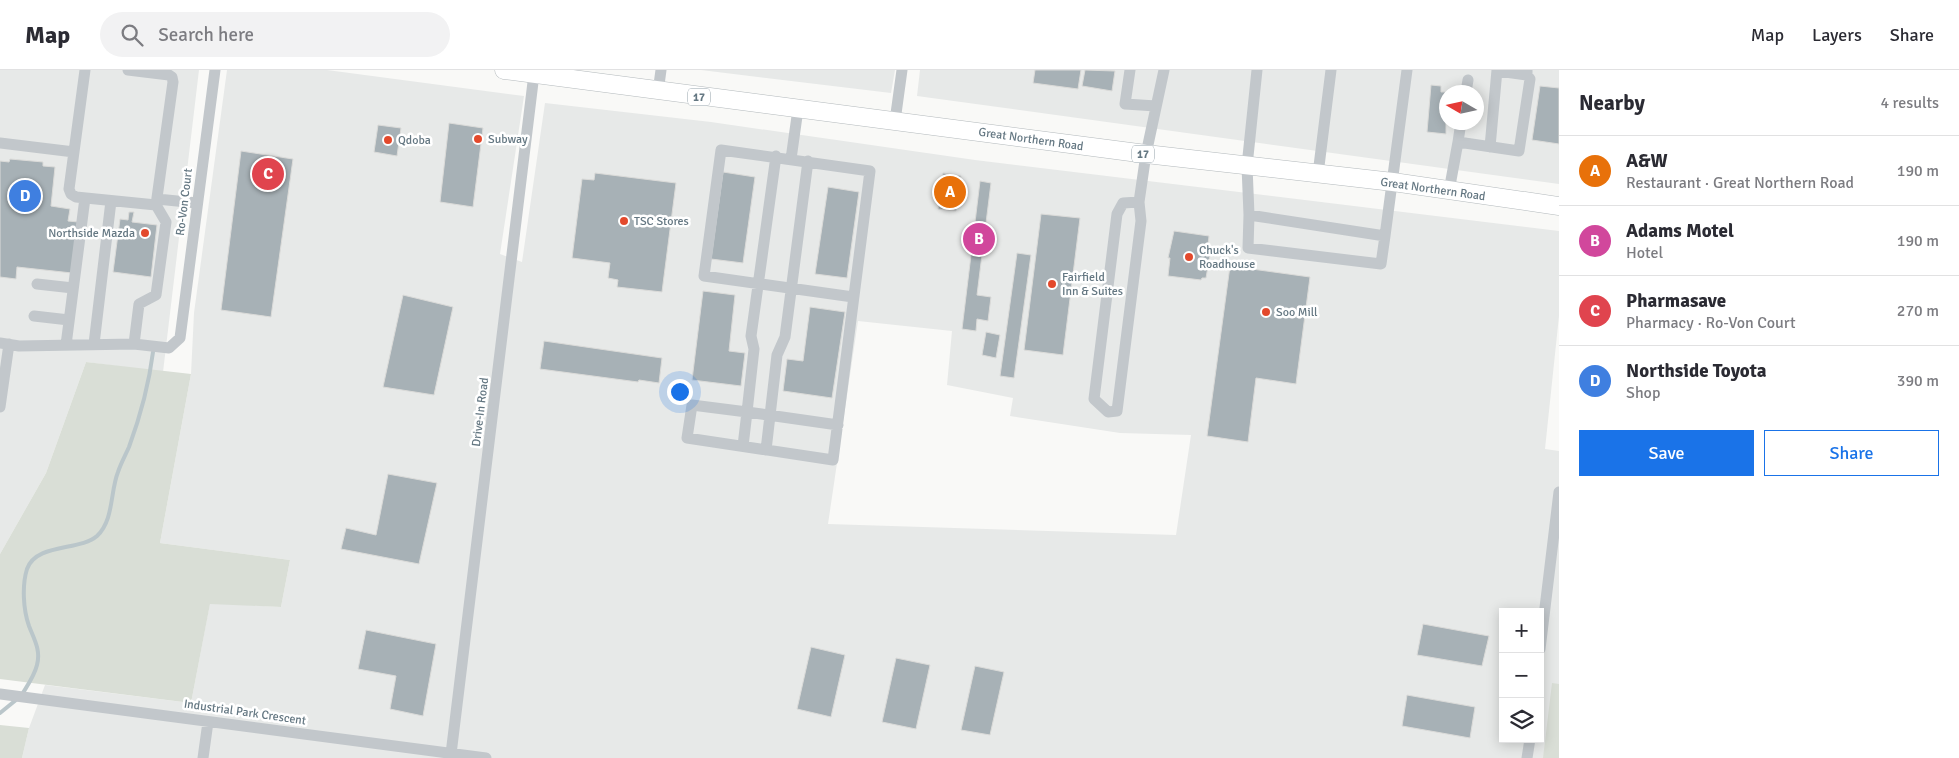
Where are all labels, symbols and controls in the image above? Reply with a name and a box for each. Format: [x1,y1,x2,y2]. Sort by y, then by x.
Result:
search box [100,12,450,57]
text: Map [25,20,70,50]
icon: search [118,21,146,49]
text: Search here [158,23,254,47]
text: Map [1751,24,1784,46]
text: Layers [1812,24,1862,46]
text: Share [1890,24,1934,46]
north arrow [1439,85,1484,130]
road number: 17 [688,88,710,106]
text: Nearby [1579,90,1645,116]
text: 4 results [1880,93,1939,113]
street label: Great Northern Road [978,125,1084,154]
place label: Subway [488,132,528,147]
place label: Qdoba [398,133,431,148]
marker: Subway [472,133,484,145]
marker: Qdoba [382,134,394,146]
road number: 17 [1132,146,1154,162]
text: A&W [1626,149,1668,173]
pin: C [252,155,284,193]
text: A [1590,161,1600,181]
text: 190 m [1897,161,1939,181]
street label: Ro-Von Court [173,168,196,237]
pin: A [934,173,966,211]
text: Restaurant · Great Northern Road [1626,173,1854,193]
street label: Great Northern Road [1380,175,1486,204]
pin: D [9,177,41,215]
place label: TSC Stores [634,214,689,229]
marker: TSC Stores [618,215,630,227]
text: Adams Motel [1626,219,1734,243]
pin: B [963,220,995,258]
place label: Northside Mazda [48,226,135,241]
marker: Northside Mazda [139,227,151,239]
text: B [1590,231,1600,251]
text: 190 m [1897,231,1939,251]
place label: Chuck's Roadhouse [1199,243,1255,272]
text: Hotel [1626,243,1663,263]
marker: Chuck's Roadhouse [1183,251,1195,263]
place label: Fairfield Inn & Suites [1062,270,1123,299]
marker: Fairfield Inn & Suites [1046,278,1058,290]
text: Pharmasave [1626,289,1726,313]
text: C [1590,301,1600,321]
text: 270 m [1897,301,1939,321]
place label: Soo Mill [1276,305,1318,320]
marker: Soo Mill [1260,306,1272,318]
text: Pharmacy · Ro-Von Court [1626,313,1796,333]
text: Northside Toyota [1626,359,1767,383]
text: D [1590,371,1600,391]
text: 390 m [1897,371,1939,391]
street label: Drive-In Road [469,377,492,447]
your location [667,379,693,405]
text: Shop [1626,383,1660,403]
button: Save [1579,430,1754,476]
button: Share [1764,430,1939,476]
map controls [1499,608,1544,743]
button: + [1499,608,1544,653]
button: − [1499,653,1544,698]
street label: Industrial Park Crescent [183,696,307,729]
button: layers [1499,698,1544,743]

